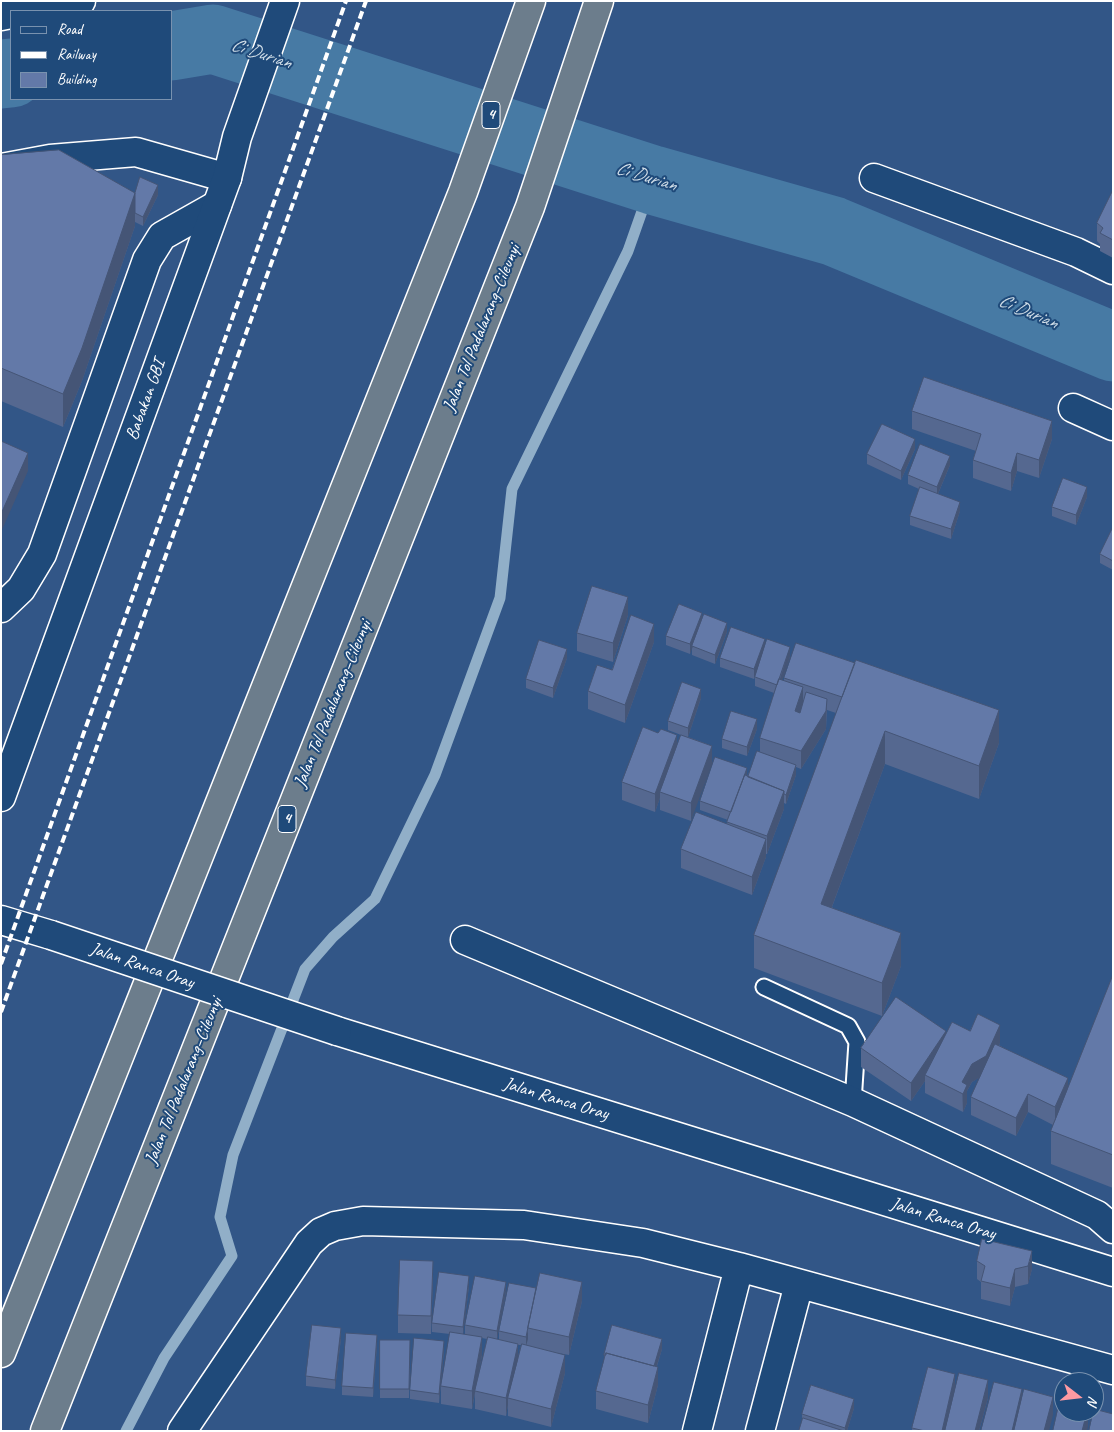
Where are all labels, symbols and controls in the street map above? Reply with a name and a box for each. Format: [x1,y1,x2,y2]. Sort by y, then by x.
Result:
legend [10,10,172,100]
text: Road [57,20,82,39]
water label: Ci Durian [228,34,294,74]
text: Railway [57,45,96,64]
text: Building [57,70,96,89]
road number: 4 [482,102,500,128]
water label: Ci Durian [613,157,679,197]
street label: Jalan Tol Padalarang–Cileunyi [439,241,525,415]
water label: Ci Durian [995,289,1061,335]
street label: Babakan GBI [122,357,170,443]
street label: Jalan Tol Padalarang–Cileunyi [290,617,376,791]
road number: 4 [278,806,296,832]
street label: Jalan Ranca Oray [87,938,197,994]
street label: Jalan Tol Padalarang–Cileunyi [141,994,227,1168]
street label: Jalan Ranca Oray [501,1073,611,1125]
street label: Jalan Ranca Oray [888,1193,998,1245]
north arrow [1054,1372,1104,1422]
text: N [1084,1394,1102,1408]

